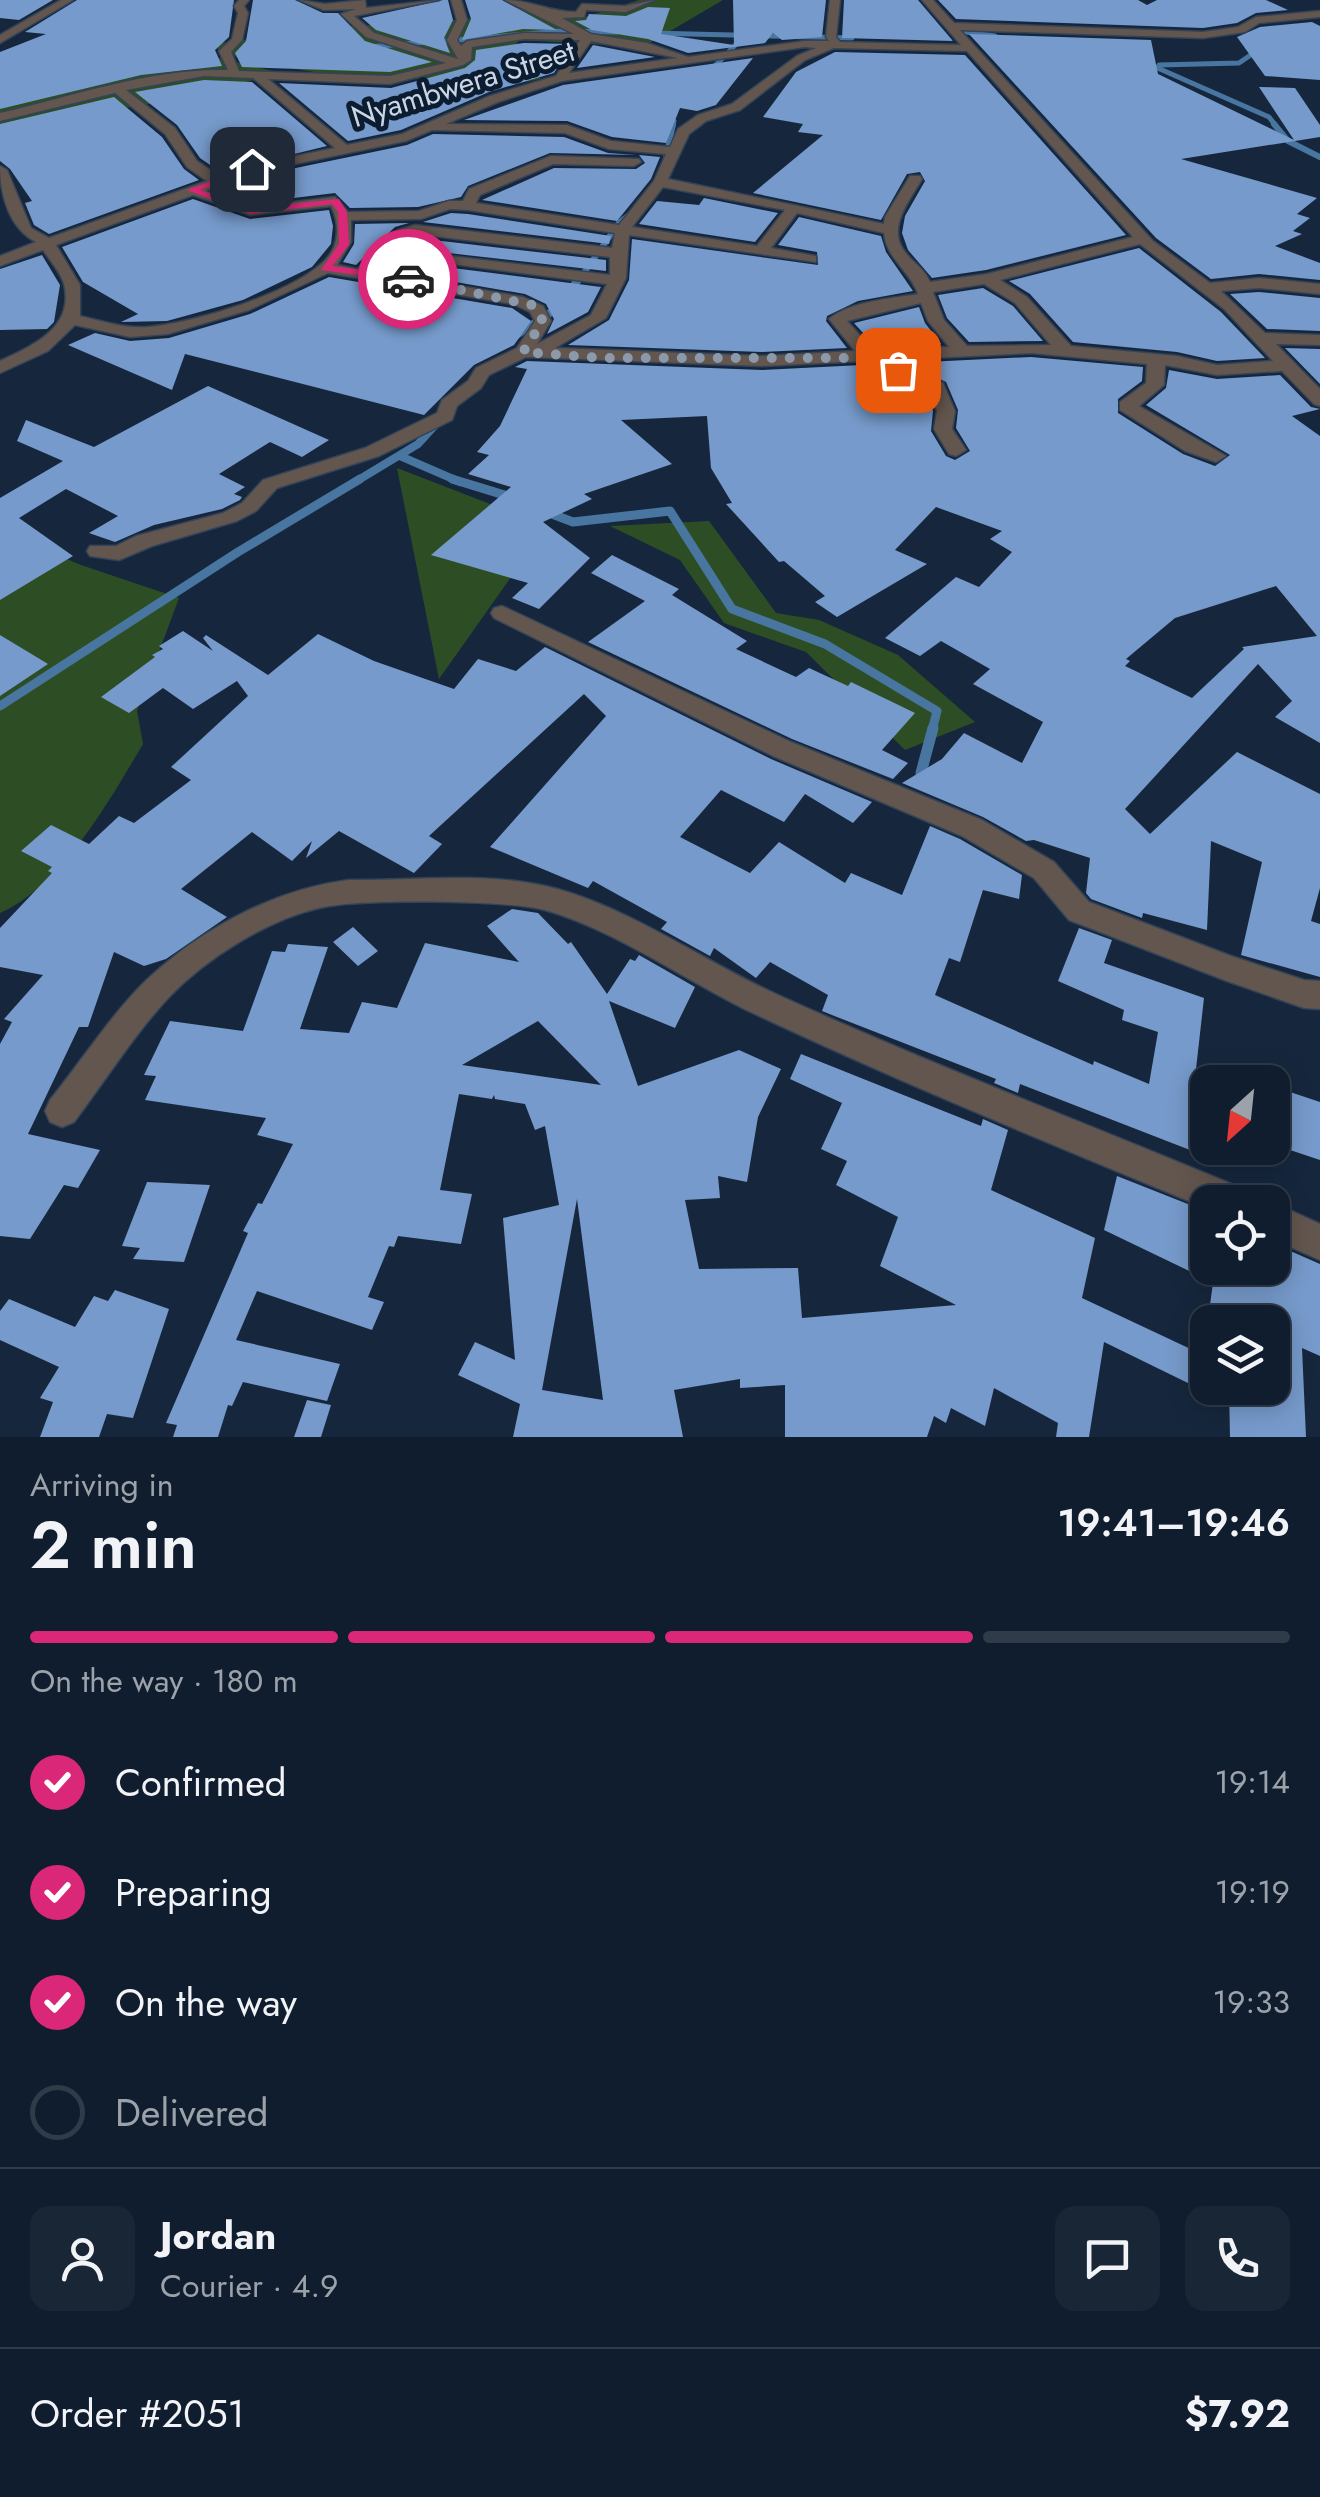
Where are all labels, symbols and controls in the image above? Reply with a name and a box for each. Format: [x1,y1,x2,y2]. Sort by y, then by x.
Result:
street label: Nyambwera Street [346,29,581,138]
pin [210,127,295,212]
icon: home [225,142,280,197]
courier [358,229,458,329]
icon: car [381,252,436,307]
pin [856,328,941,413]
icon: bag [871,343,926,398]
north arrow [1190,1065,1290,1165]
map controls [1190,1065,1290,1405]
button: locate [1190,1185,1290,1285]
button: layers [1190,1305,1290,1405]
text: Arriving in [30,1462,174,1508]
text: 19:41–19:46 [1058,1495,1290,1550]
text: 2 min [30,1498,197,1592]
text: On the way · 180 m [30,1658,298,1704]
icon: check [30,1755,85,1810]
text: Confirmed [115,1755,286,1810]
text: 19:14 [1215,1759,1290,1805]
icon: check [30,1865,85,1920]
text: Preparing [115,1865,272,1920]
text: 19:19 [1215,1869,1290,1915]
icon: check [30,1975,85,2030]
text: On the way [115,1975,297,2030]
text: 19:33 [1213,1979,1290,2025]
text: Delivered [115,2085,268,2140]
button: person [30,2206,135,2311]
button: chat [1055,2206,1160,2311]
button: phone [1185,2206,1290,2311]
text: Jordan [160,2208,276,2263]
text: Courier · 4.9 [160,2263,338,2309]
text: Order #2051 [30,2386,245,2441]
text: $7.92 [1185,2386,1290,2441]

